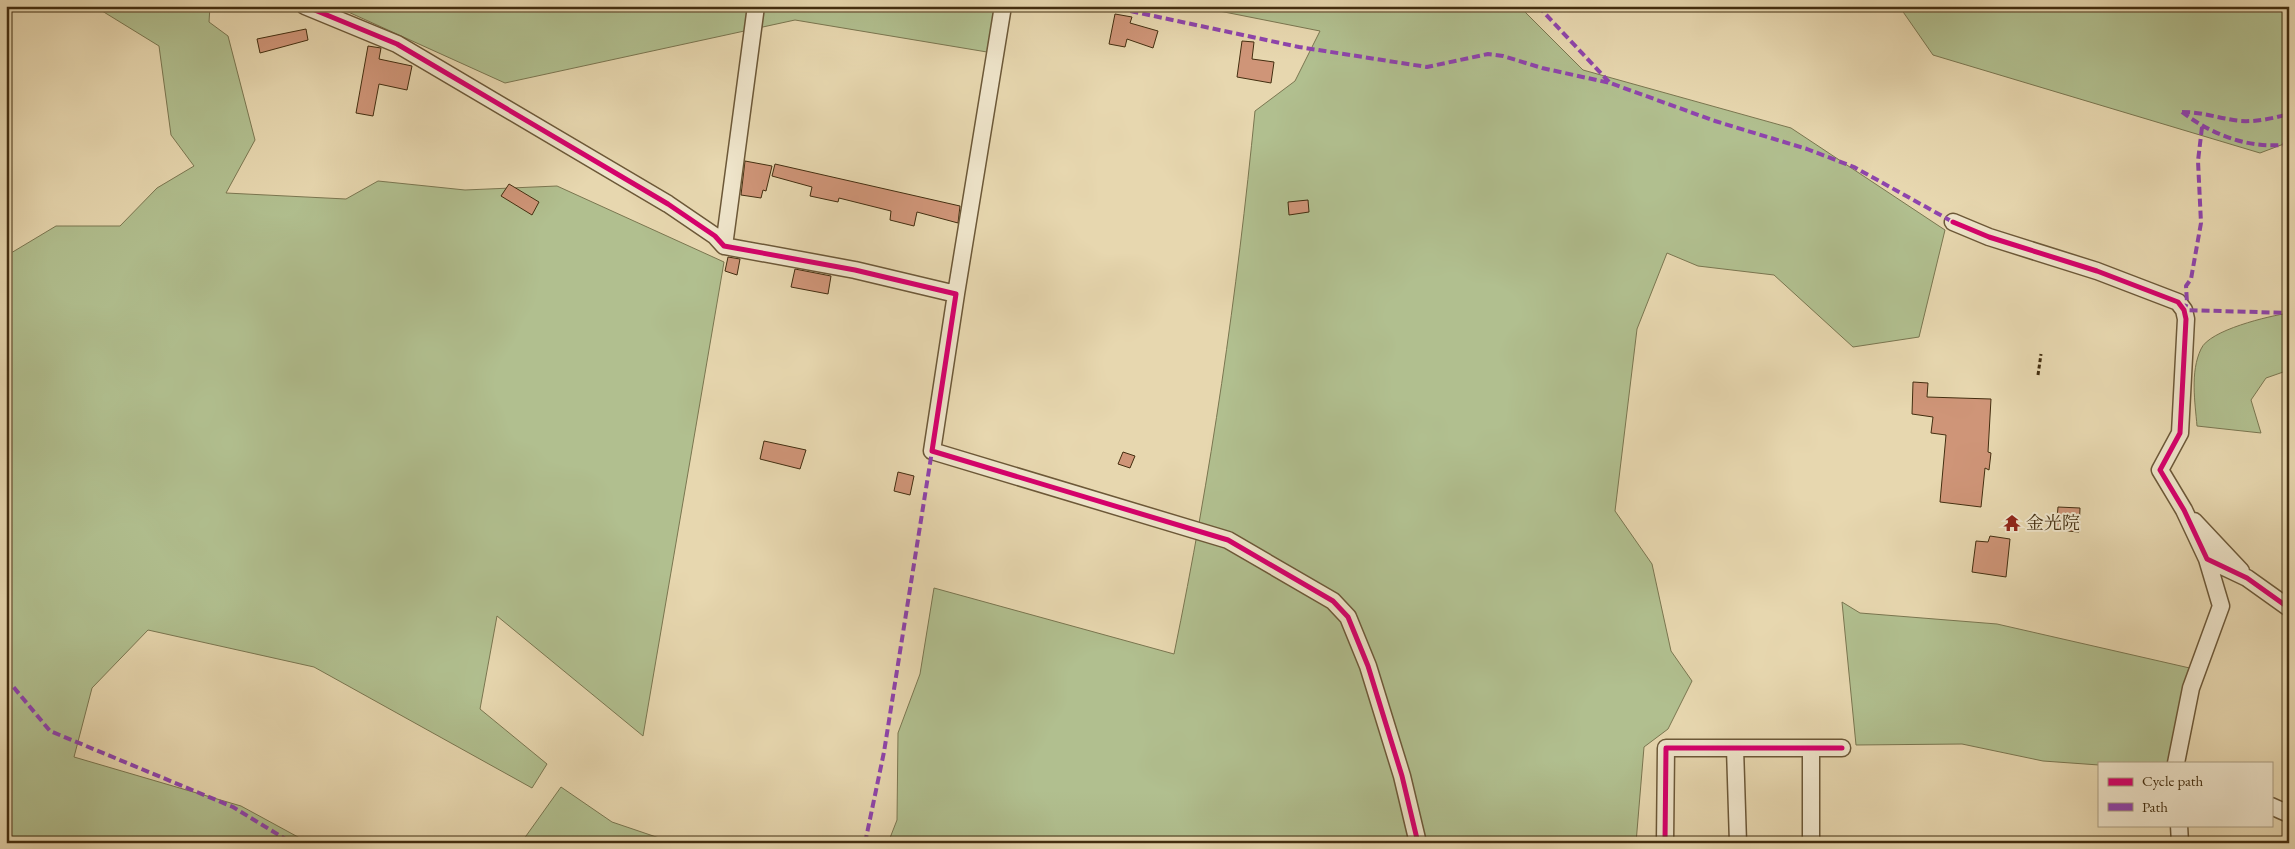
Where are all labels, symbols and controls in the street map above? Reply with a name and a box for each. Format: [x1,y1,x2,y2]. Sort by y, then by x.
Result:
place label: 金光院 [2026,511,2080,534]
temple icon: 金光院 [2002,513,2022,533]
legend [2098,762,2272,826]
text: Cycle path [2142,771,2204,790]
text: Path [2142,797,2168,816]

